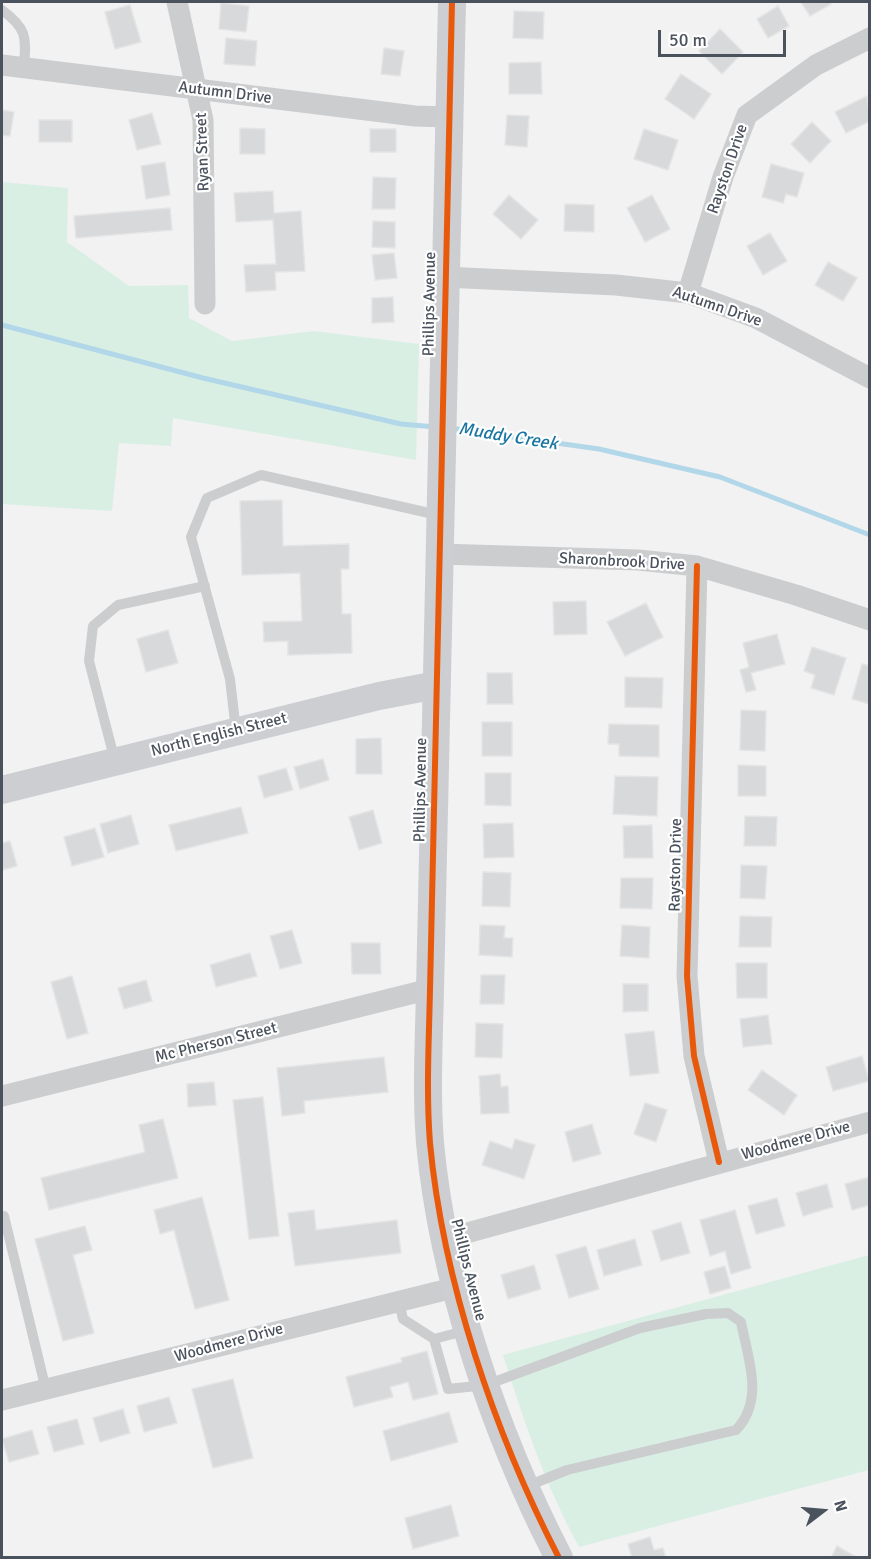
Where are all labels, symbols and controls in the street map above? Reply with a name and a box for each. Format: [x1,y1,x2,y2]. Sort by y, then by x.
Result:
scale bar [661,18,788,56]
text: 50 m [669,29,707,51]
street label: Autumn Drive [177,78,273,108]
street label: Ryan Street [192,112,214,192]
street label: Rayston Drive [704,122,752,216]
street label: Phillips Avenue [419,252,441,356]
street label: Autumn Drive [670,283,764,331]
water label: Muddy Creek [457,419,559,455]
street label: Sharonbrook Drive [558,549,686,575]
street label: North English Street [149,709,289,761]
street label: Phillips Avenue [410,738,432,842]
street label: Rayston Drive [666,818,686,912]
street label: Mc Pherson Street [153,1019,279,1067]
street label: Woodmere Drive [740,1117,852,1165]
street label: Phillips Avenue [446,1217,490,1323]
street label: Woodmere Drive [173,1319,285,1367]
north arrow [793,1481,853,1541]
text: N [829,1498,851,1514]

